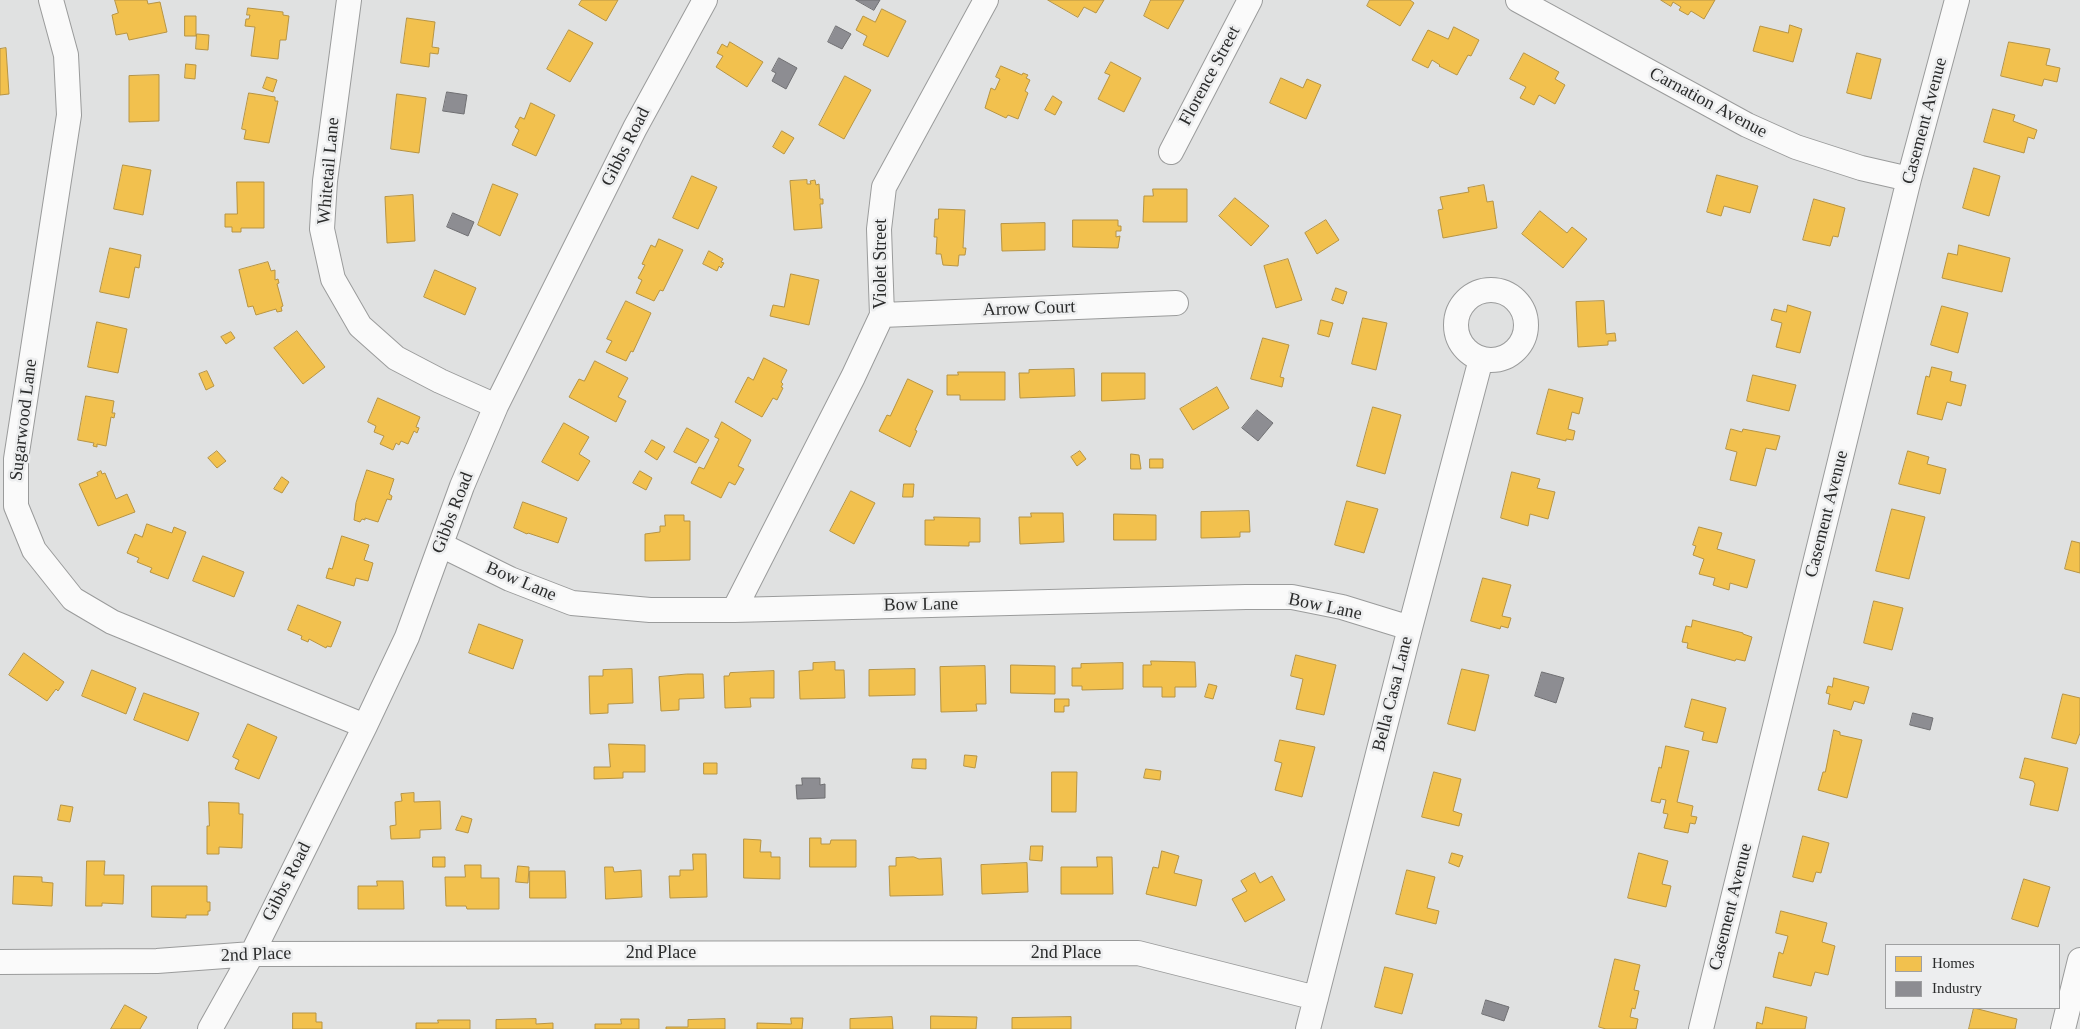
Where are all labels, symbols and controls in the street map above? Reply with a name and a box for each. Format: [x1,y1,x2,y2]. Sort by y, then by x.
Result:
street label: Florence Street [1175,23,1245,129]
street label: Casement Avenue [1898,55,1952,187]
street label: Carnation Avenue [1645,63,1771,143]
street label: Gibbs Road [597,104,655,190]
street label: Whitetail Lane [314,117,344,225]
street label: Violet Street [870,219,892,309]
street label: Arrow Court [982,297,1076,321]
street label: Sugarwood Lane [6,358,42,482]
street label: Casement Avenue [1801,448,1853,580]
street label: Gibbs Road [428,469,478,557]
street label: Bow Lane [483,558,559,606]
street label: Bow Lane [1286,589,1364,625]
street label: Bow Lane [884,594,958,616]
street label: Bella Casa Lane [1368,634,1418,754]
street label: Gibbs Road [258,839,316,925]
street label: Casement Avenue [1705,841,1757,973]
street label: 2nd Place [626,942,696,964]
street label: 2nd Place [1031,942,1101,964]
street label: 2nd Place [220,943,292,967]
legend [1885,944,2060,1009]
text: Homes [1932,955,1975,971]
text: Industry [1932,980,1982,996]

